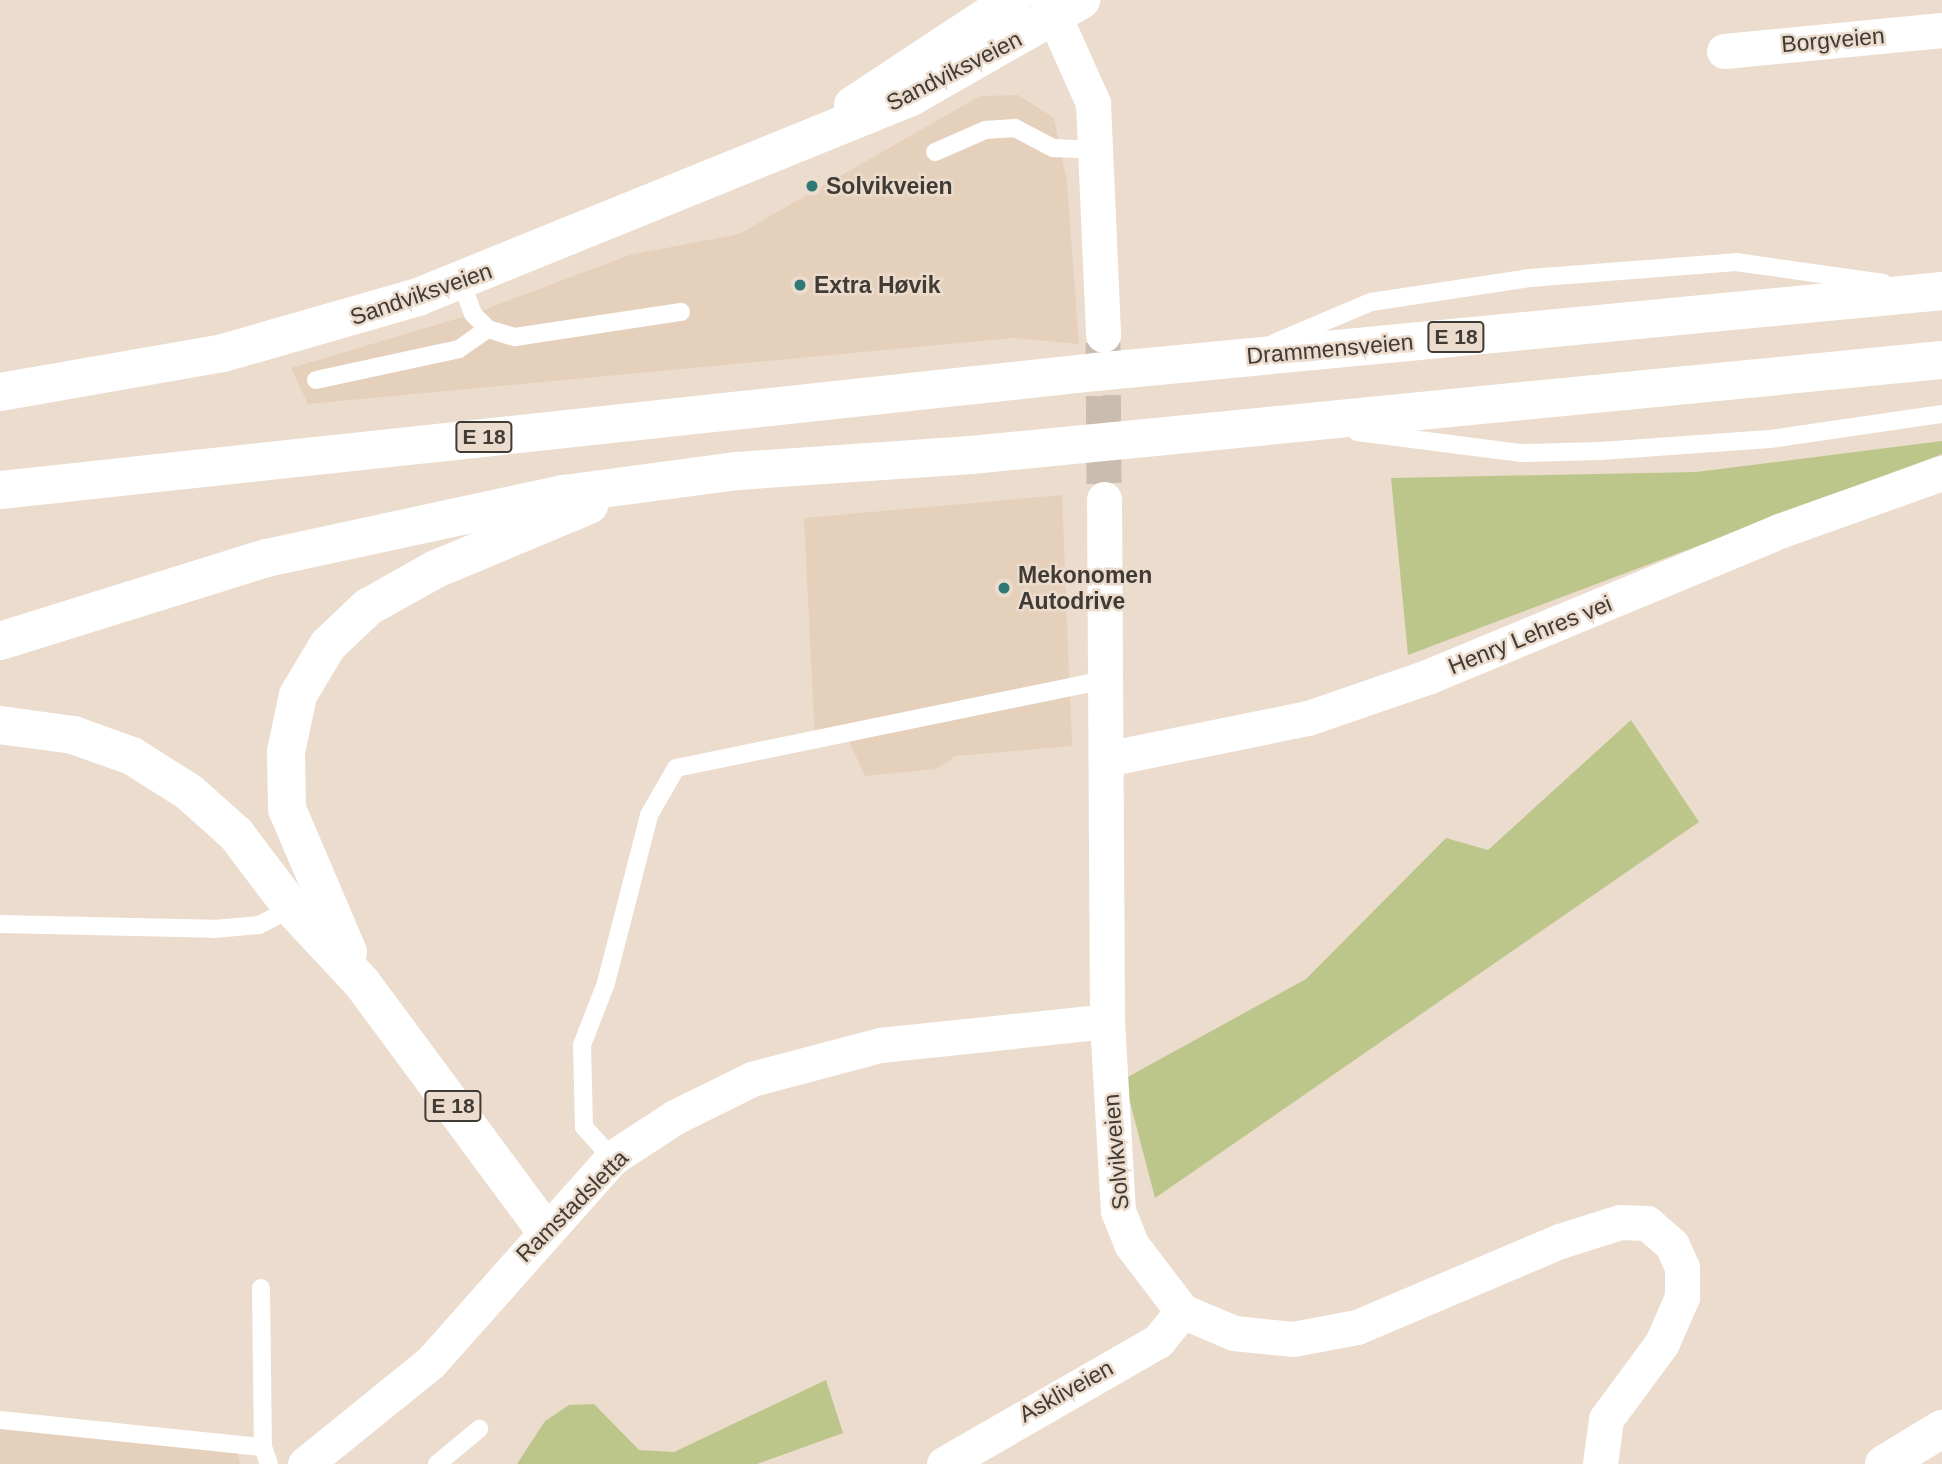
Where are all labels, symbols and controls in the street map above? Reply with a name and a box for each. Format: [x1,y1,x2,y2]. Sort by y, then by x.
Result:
street label: Borgveien [1780,22,1886,58]
street label: Sandviksveien [882,25,1026,117]
place label: Solvikveien [826,172,953,200]
marker: Solvikveien [804,178,820,194]
street label: Sandviksveien [346,257,496,331]
place label: Extra Høvik [814,271,941,299]
marker: Extra Høvik [792,277,808,293]
road number: E 18 [1426,320,1486,354]
street label: Drammensveien [1245,328,1415,370]
road number: E 18 [454,420,514,454]
place label: Mekonomen Autodrive [1018,561,1152,615]
marker: Mekonomen Autodrive [996,580,1012,596]
street label: Henry Lehres vei [1444,590,1616,680]
road number: E 18 [423,1088,483,1124]
street label: Solvikveien [1097,1093,1135,1211]
street label: Ramstadsletta [510,1144,634,1268]
street label: Askliveien [1014,1354,1118,1428]

